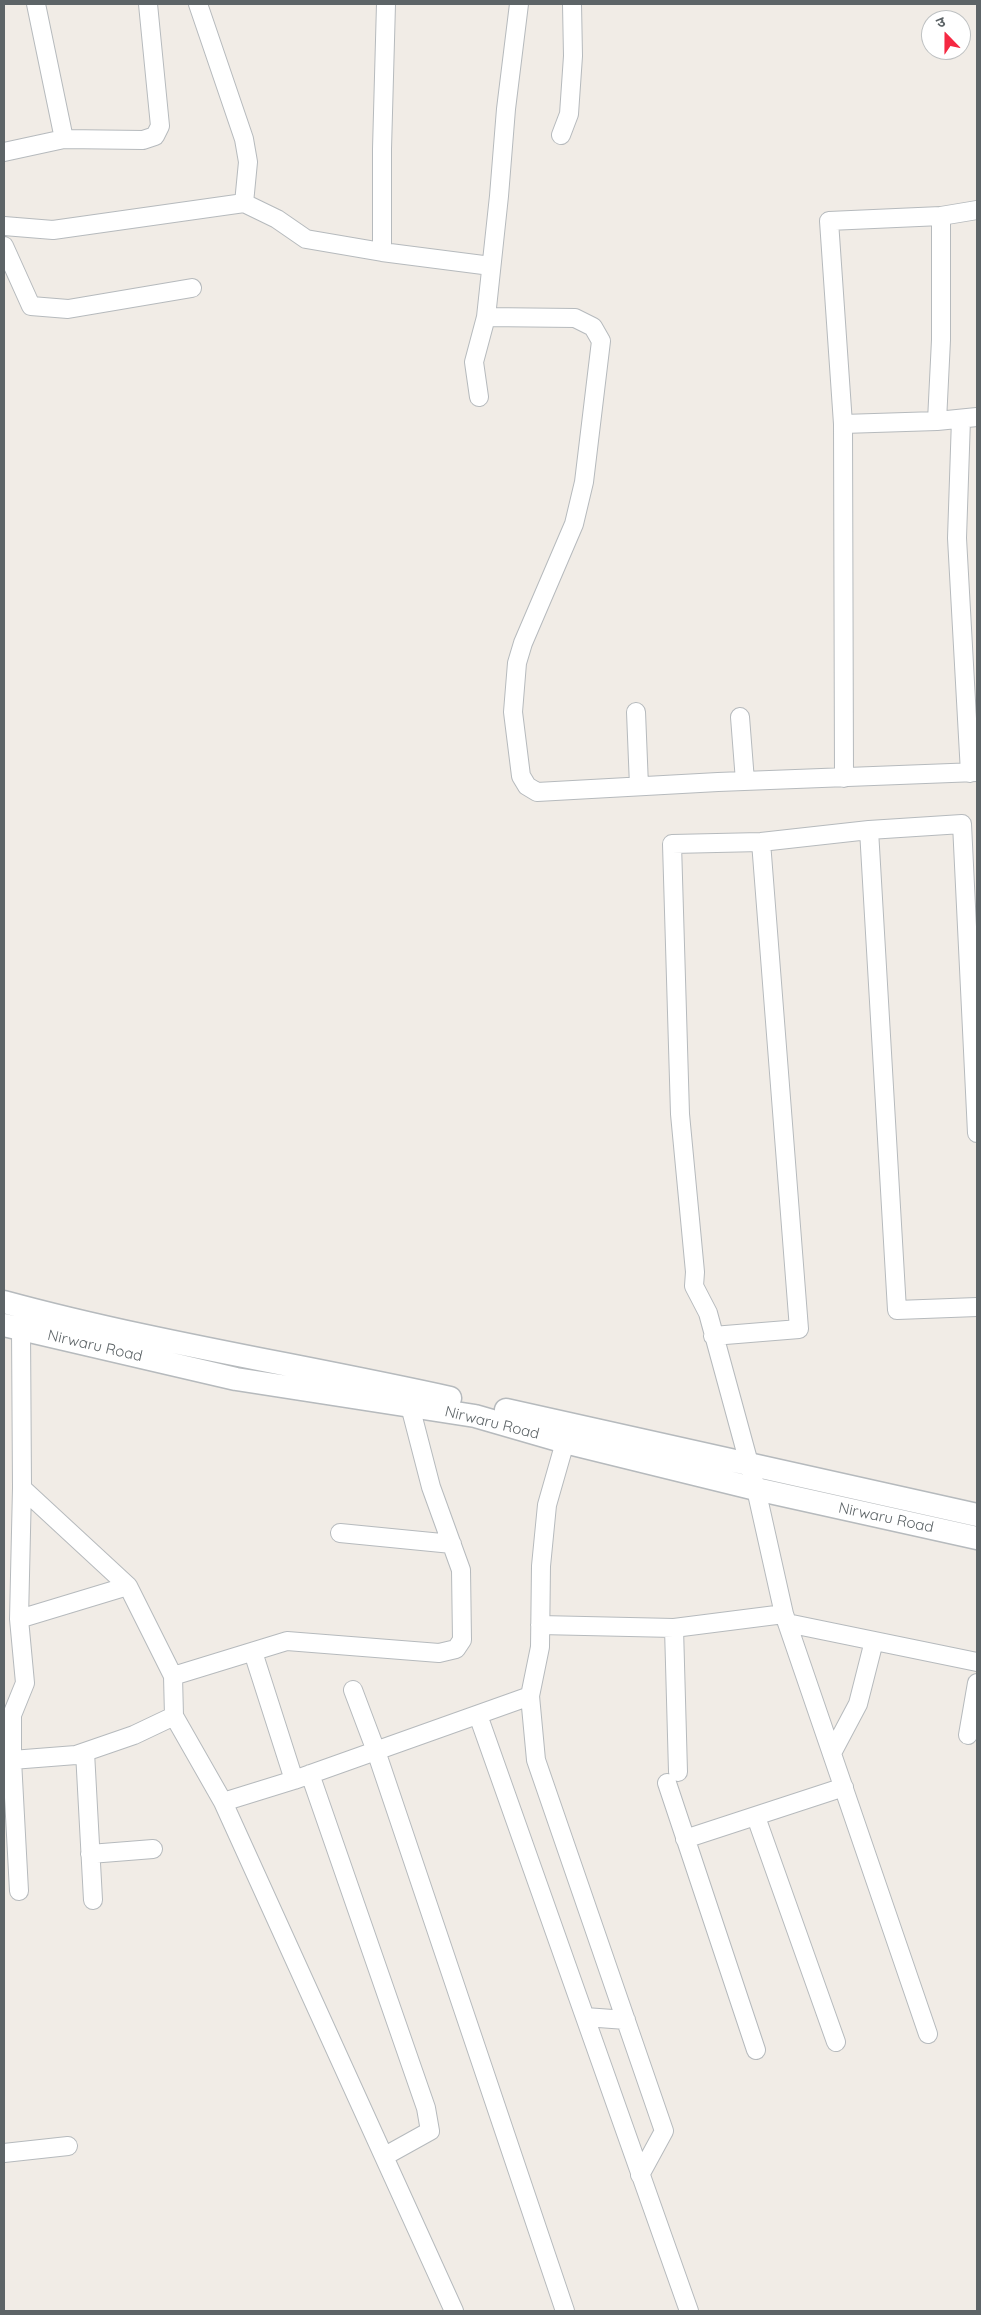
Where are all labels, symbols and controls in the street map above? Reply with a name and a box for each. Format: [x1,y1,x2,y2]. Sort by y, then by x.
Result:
north arrow [921,10,971,60]
text: उ [934,12,948,32]
street label: Nirwaru Road [46,1326,144,1366]
street label: Nirwaru Road [443,1403,541,1443]
street label: Nirwaru Road [837,1499,935,1537]

